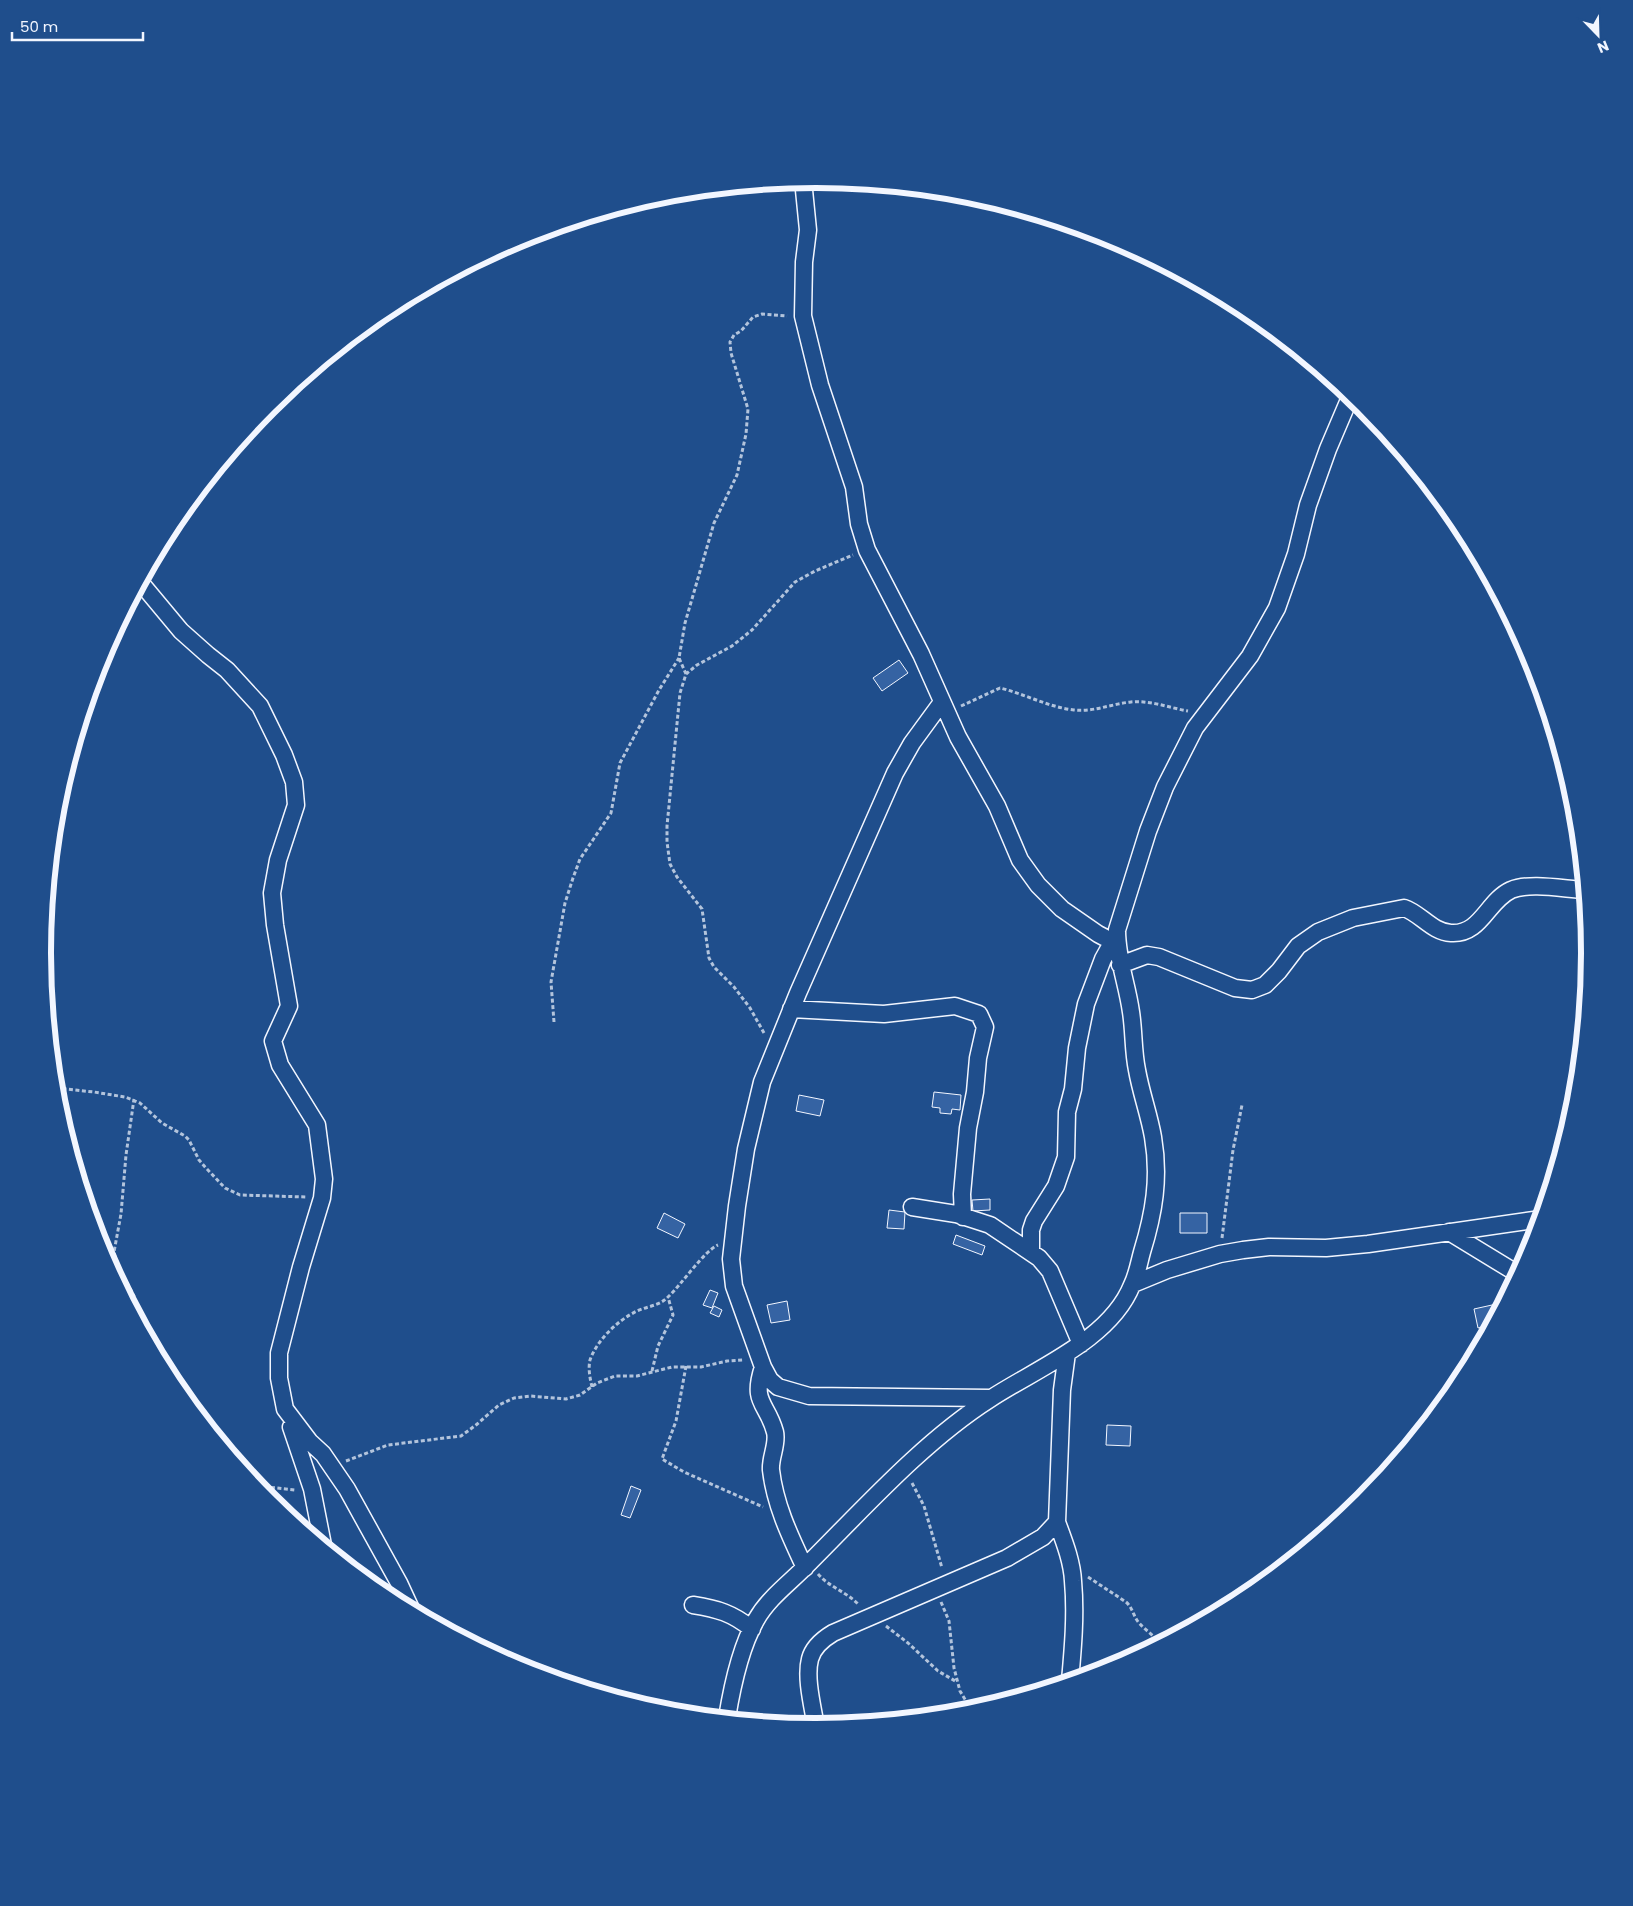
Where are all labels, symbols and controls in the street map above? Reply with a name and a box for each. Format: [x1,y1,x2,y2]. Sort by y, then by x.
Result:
scale bar [12,10,144,42]
north arrow [1573,10,1623,60]
text: 50 m [20,16,58,37]
text: N [1594,36,1612,58]

